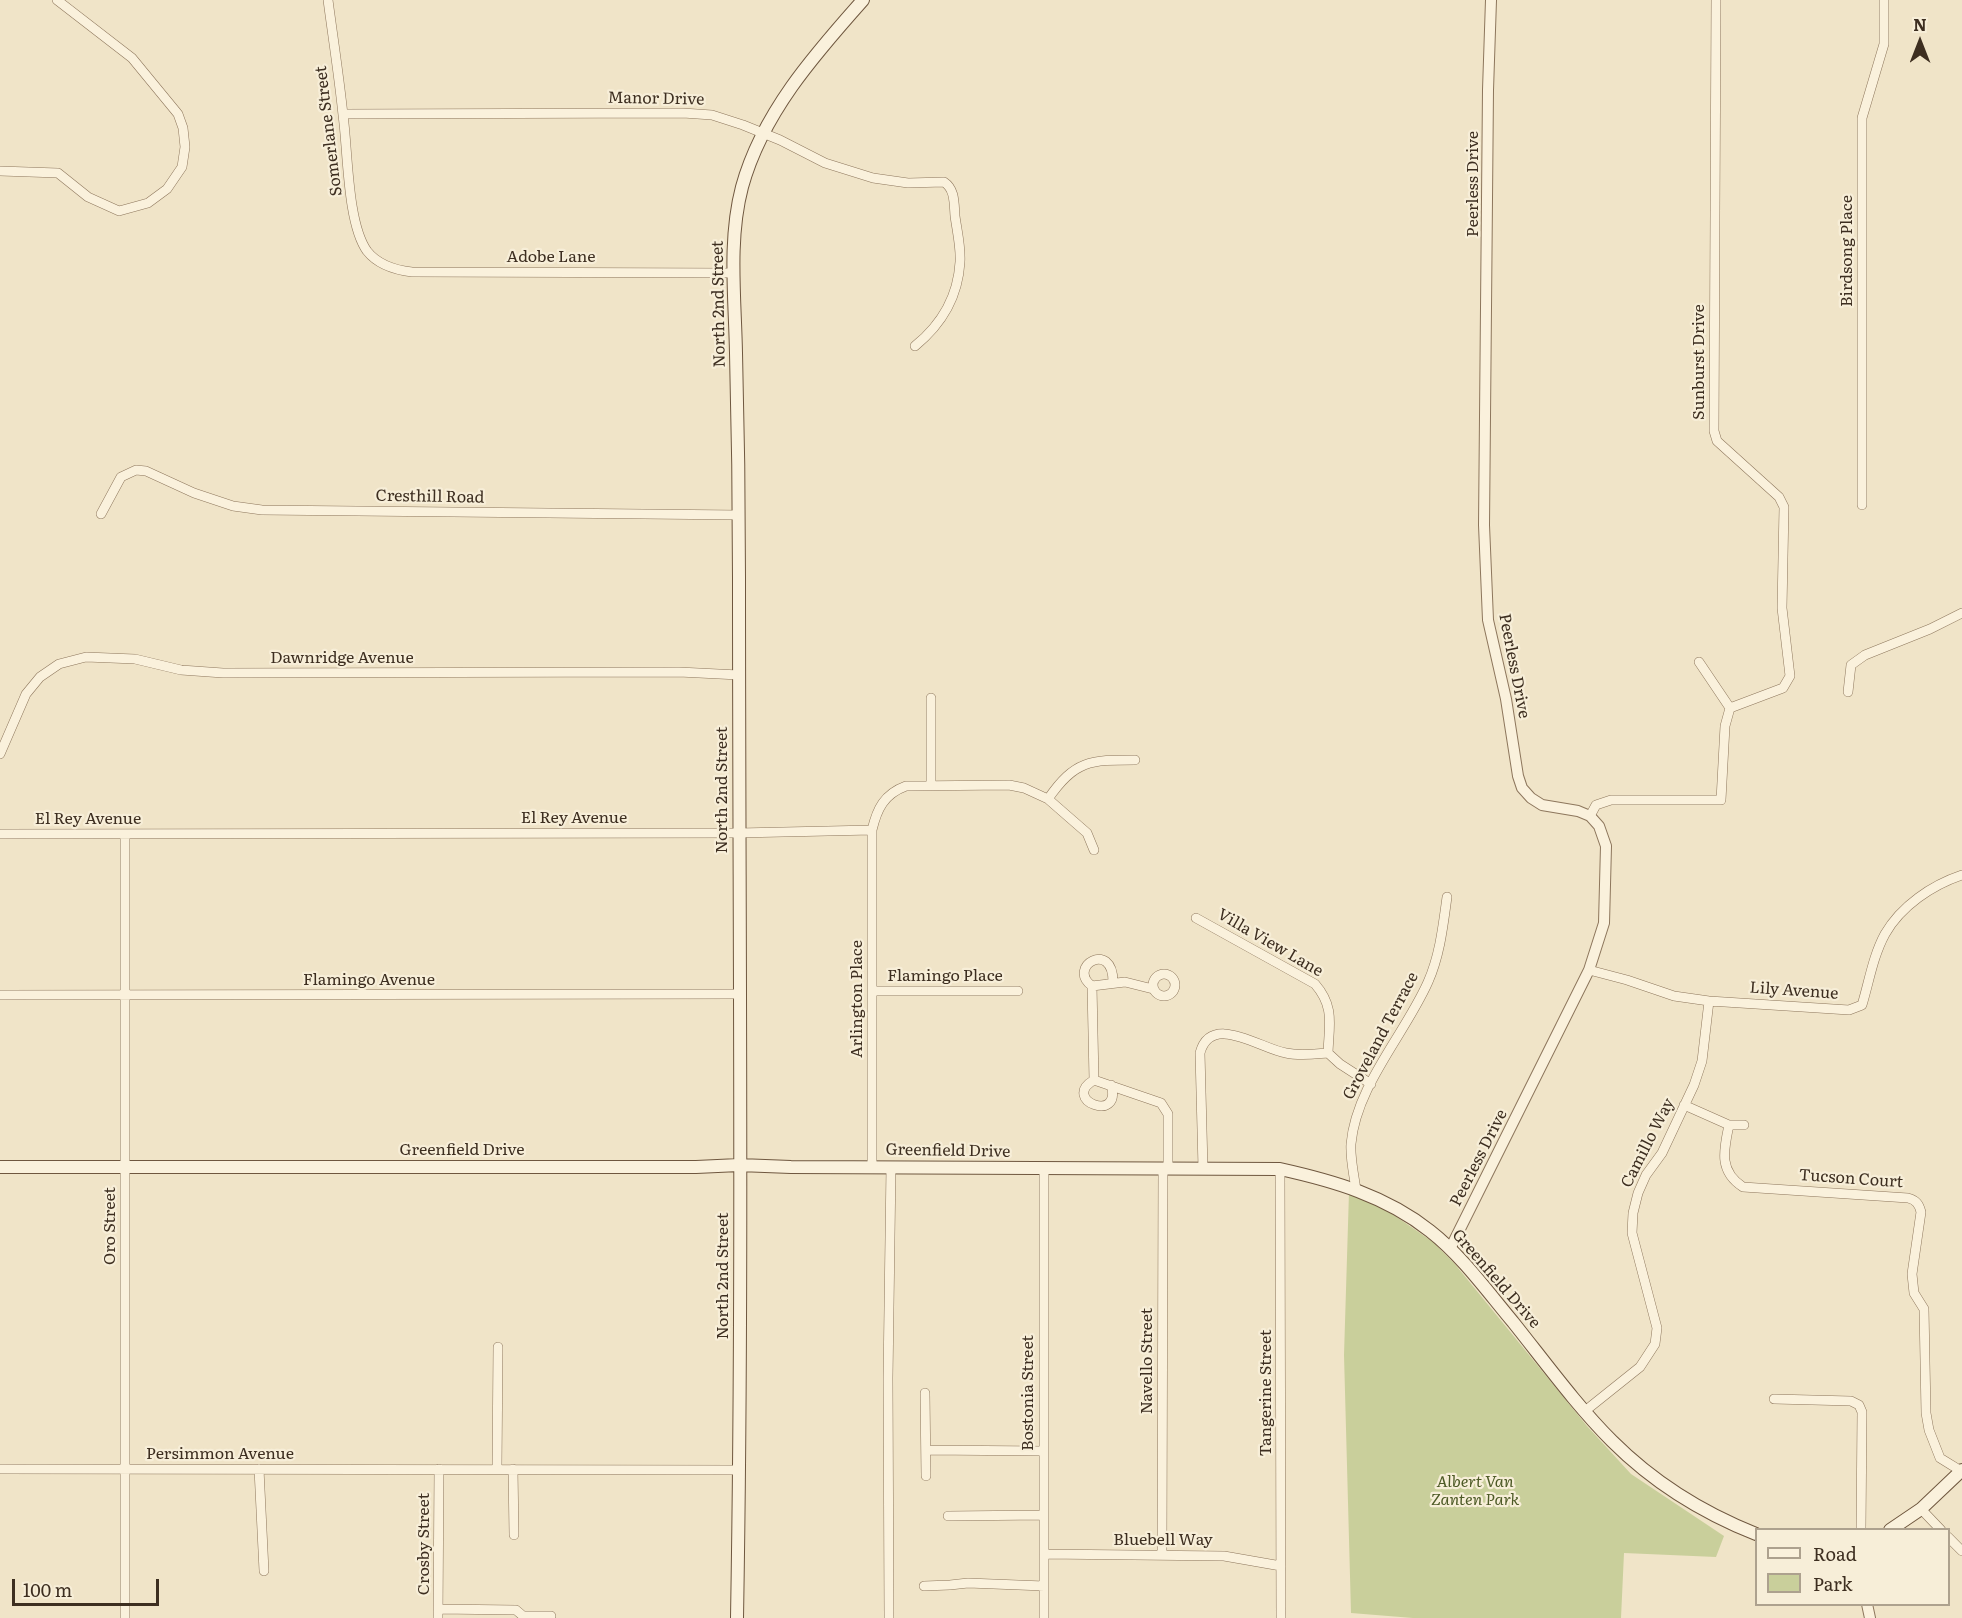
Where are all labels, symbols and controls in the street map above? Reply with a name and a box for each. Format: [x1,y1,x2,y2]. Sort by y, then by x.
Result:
north arrow [1890,12,1950,72]
text: N [1913,12,1927,36]
street label: Somerlane Street [311,65,347,197]
street label: Manor Drive [607,89,705,109]
street label: Peerless Drive [1463,131,1483,237]
street label: Birdsong Place [1837,195,1857,307]
street label: North 2nd Street [708,240,730,368]
street label: Adobe Lane [507,247,595,267]
street label: Sunburst Drive [1689,304,1709,420]
street label: Cresthill Road [375,486,485,508]
street label: Peerless Drive [1494,612,1534,720]
street label: Dawnridge Avenue [270,648,414,668]
street label: North 2nd Street [712,727,732,853]
street label: El Rey Avenue [521,808,627,828]
street label: El Rey Avenue [35,809,141,829]
street label: Villa View Lane [1214,905,1326,981]
street label: Arlington Place [847,940,867,1058]
street label: Flamingo Place [887,966,1003,986]
street label: Groveland Terrace [1339,969,1423,1103]
street label: Flamingo Avenue [303,970,435,990]
street label: Lily Avenue [1749,978,1839,1004]
street label: Camillo Way [1617,1095,1679,1191]
street label: Peerless Drive [1446,1106,1512,1210]
street label: Greenfield Drive [399,1140,525,1160]
street label: Greenfield Drive [885,1140,1011,1162]
street label: Tucson Court [1798,1166,1904,1192]
street label: Oro Street [100,1187,120,1265]
street label: North 2nd Street [713,1213,733,1339]
street label: Greenfield Drive [1448,1226,1544,1332]
street label: Navello Street [1137,1308,1157,1414]
street label: Tangerine Street [1256,1329,1276,1457]
street label: Bostonia Street [1018,1335,1038,1451]
street label: Persimmon Avenue [146,1444,294,1464]
park label: Albert Van Zanten Park [1431,1472,1519,1510]
street label: Crosby Street [414,1493,434,1595]
legend [1755,1528,1950,1606]
street label: Bluebell Way [1113,1530,1213,1550]
text: Road [1813,1540,1857,1567]
scale bar [15,1567,162,1605]
text: Park [1813,1570,1852,1597]
text: 100 m [23,1576,72,1603]

